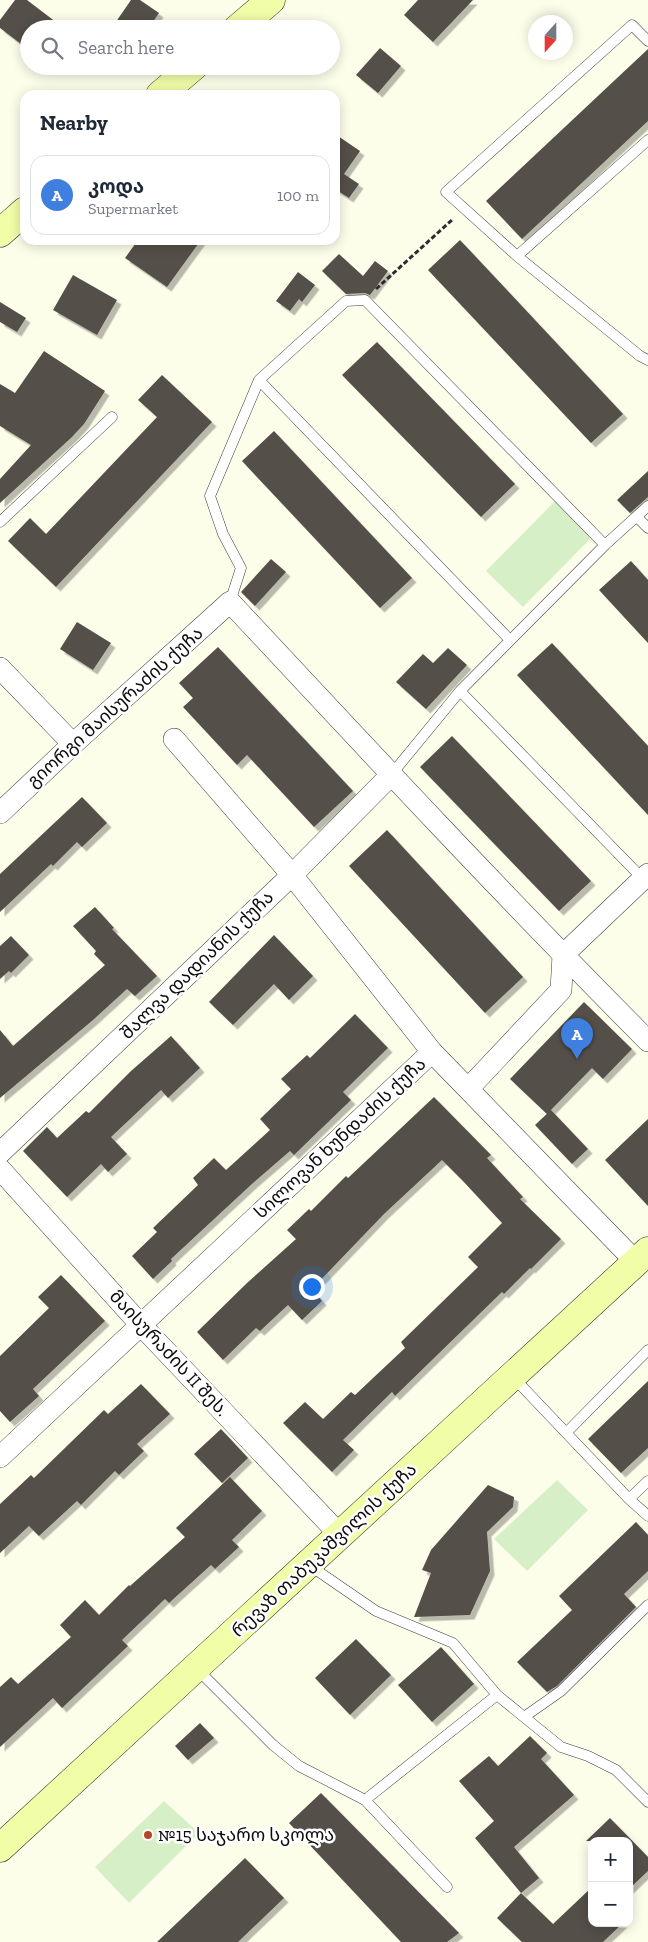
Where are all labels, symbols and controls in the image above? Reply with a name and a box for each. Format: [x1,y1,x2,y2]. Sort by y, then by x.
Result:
north arrow [528,15,573,60]
search box [20,20,340,75]
icon: search [38,34,66,62]
text: Search here [78,36,174,59]
text: Nearby [40,110,108,135]
text: კოდა [88,175,144,198]
text: A [52,186,63,205]
text: 100 m [277,186,319,205]
text: Supermarket [88,199,178,218]
street label: გიორგი მაისურაძის ქუჩა [22,622,208,792]
street label: შალვა დადიანის ქუჩა [116,886,278,1044]
pin: A [561,1018,593,1059]
street label: სილოვან ხუნდაძის ქუჩა [250,1053,430,1223]
your location [299,1274,325,1300]
street label: მაისურაძის II შეს. [105,1285,233,1421]
street label: რევაზ თაბუკაშვილის ქუჩა [227,1458,421,1642]
place label: №15 საჯარო სკოლა [158,1824,334,1846]
marker: №15 საჯარო სკოლა [142,1829,154,1841]
map controls [588,1837,633,1927]
button: + [588,1837,633,1882]
button: − [588,1882,633,1927]

